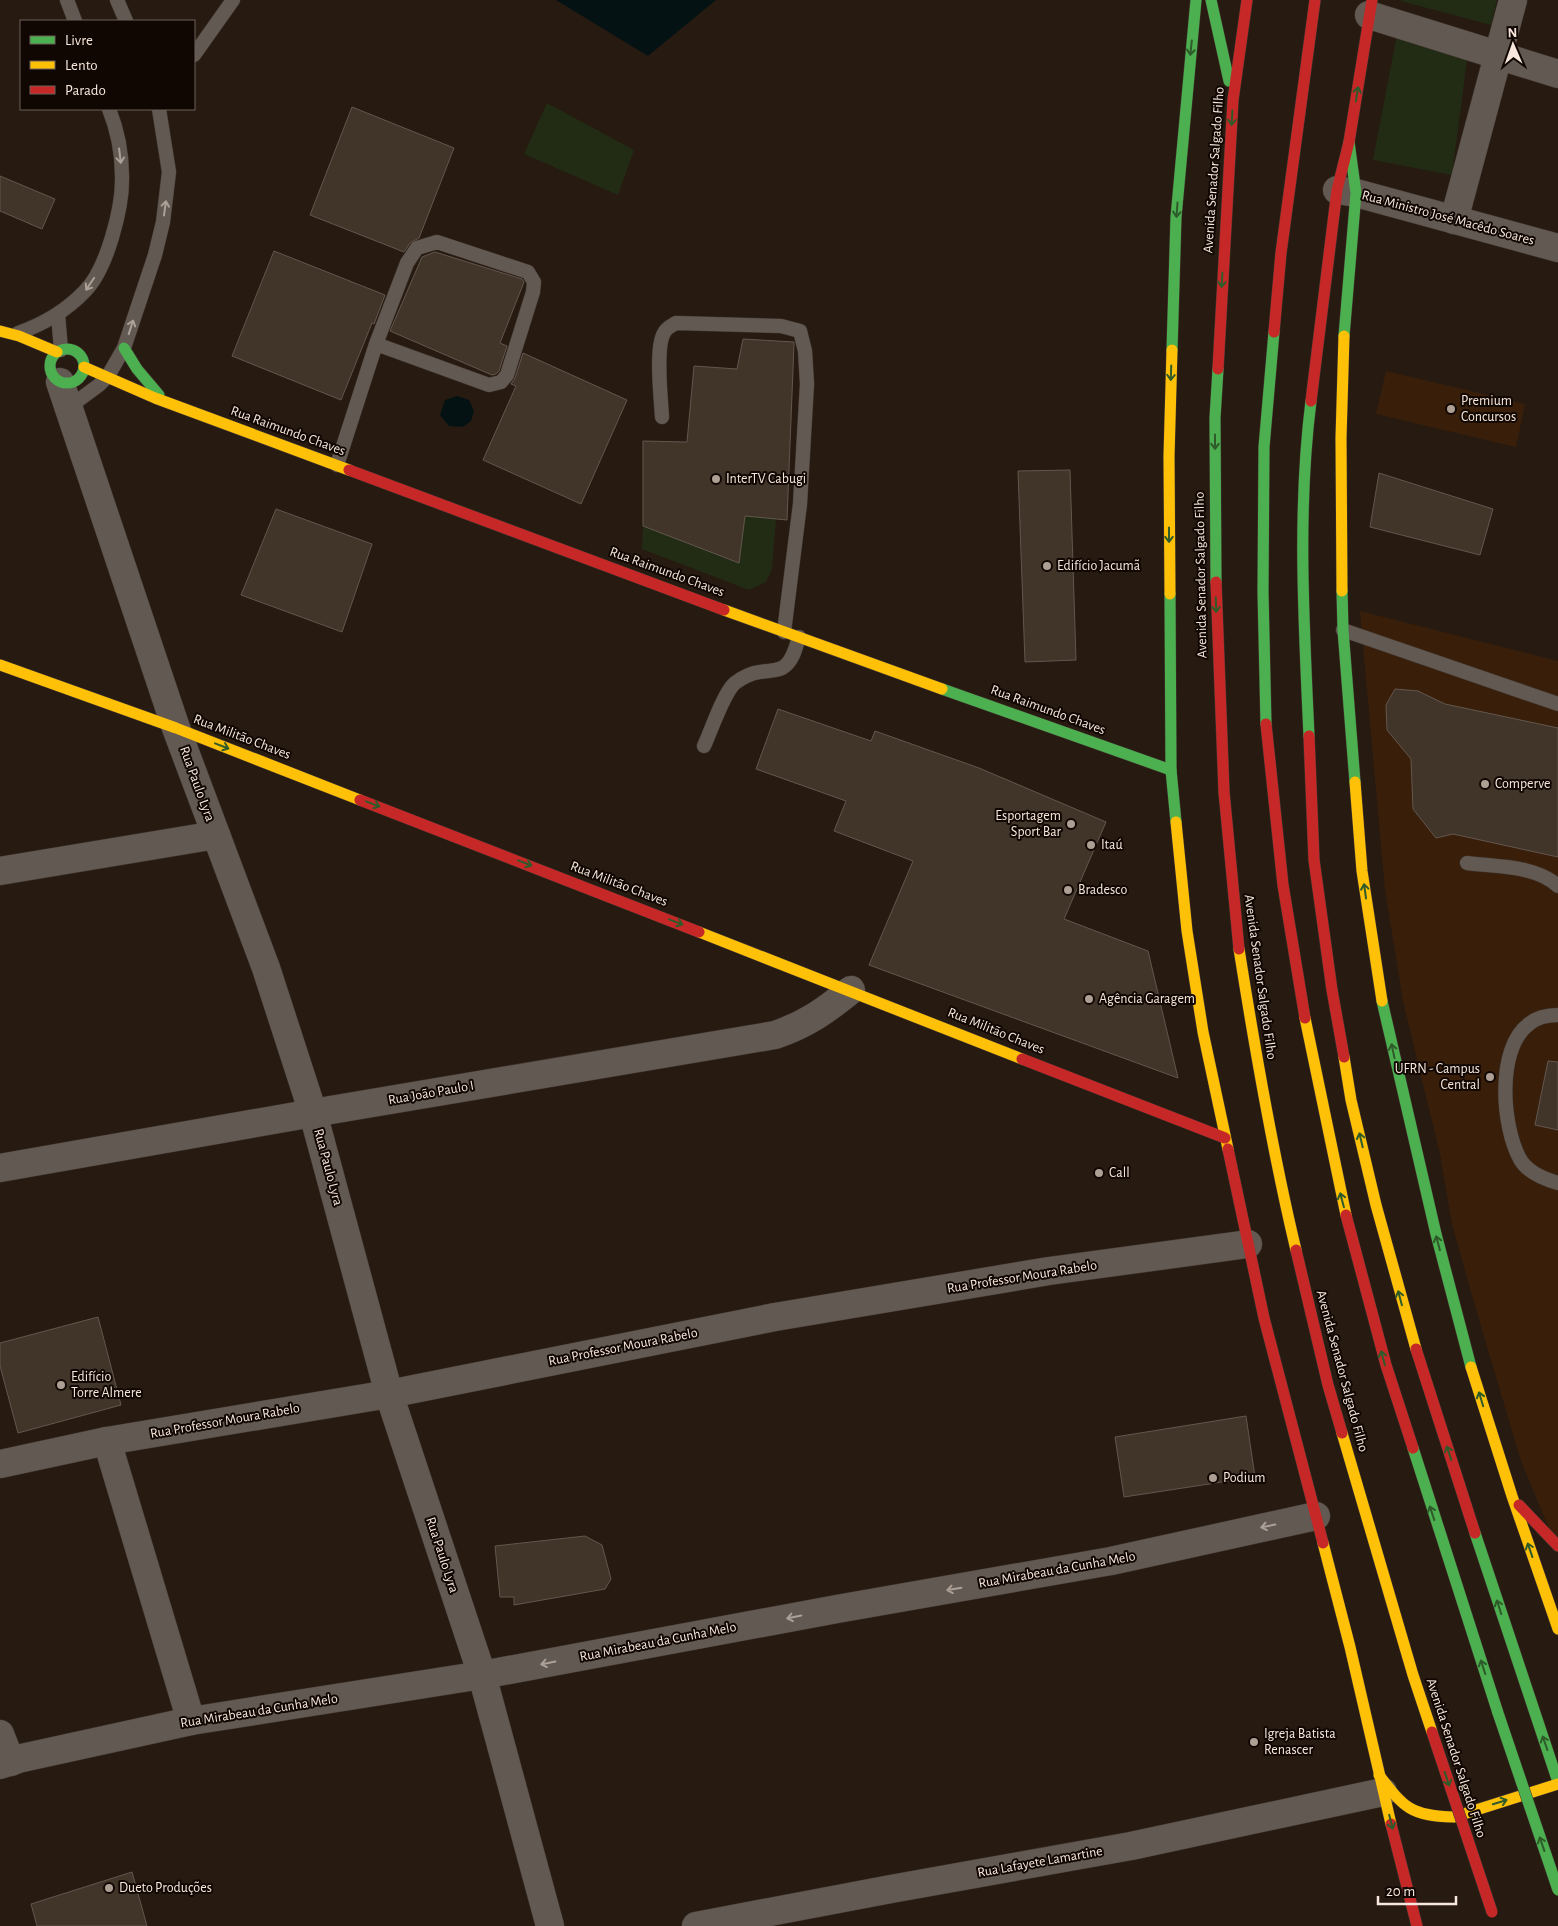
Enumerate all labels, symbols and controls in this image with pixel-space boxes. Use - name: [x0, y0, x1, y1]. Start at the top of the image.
- legend: [20, 20, 195, 110]
- north arrow: [1488, 20, 1538, 70]
- text: N: [1507, 26, 1518, 40]
- text: Livre: [65, 33, 93, 48]
- one-way arrow: [1186, 40, 1195, 56]
- text: Lento: [65, 58, 98, 73]
- text: Parado: [65, 83, 106, 98]
- street label: Avenida Senador Salgado Filho: [1201, 86, 1227, 254]
- one-way arrow: [1352, 86, 1362, 102]
- one-way arrow: [1227, 109, 1236, 125]
- one-way arrow: [115, 148, 125, 164]
- street label: Rua Ministro José Macêdo Soares: [1360, 188, 1536, 248]
- one-way arrow: [161, 200, 171, 216]
- one-way arrow: [1172, 202, 1181, 218]
- one-way arrow: [1217, 272, 1226, 288]
- one-way arrow: [85, 277, 95, 291]
- one-way arrow: [127, 319, 136, 335]
- one-way arrow: [1167, 365, 1176, 381]
- place label: Premium Concursos: [1461, 394, 1516, 424]
- marker: Premium Concursos: [1445, 403, 1457, 415]
- street label: Rua Raimundo Chaves: [229, 404, 347, 458]
- one-way arrow: [1210, 434, 1220, 450]
- place label: InterTV Cabugi: [726, 472, 806, 486]
- marker: InterTV Cabugi: [710, 473, 722, 485]
- street label: Avenida Senador Salgado Filho: [1193, 491, 1209, 659]
- one-way arrow: [1164, 526, 1174, 543]
- street label: Rua Raimundo Chaves: [608, 545, 726, 599]
- place label: Edifício Jacumã: [1057, 559, 1141, 573]
- marker: Edifício Jacumã: [1041, 560, 1053, 572]
- one-way arrow: [1211, 596, 1221, 613]
- street label: Rua Raimundo Chaves: [989, 683, 1107, 737]
- street label: Rua Militão Chaves: [191, 712, 293, 762]
- one-way arrow: [214, 741, 229, 751]
- street label: Rua Paulo Lyra: [177, 745, 217, 824]
- place label: Comperve: [1495, 777, 1550, 791]
- marker: Comperve: [1479, 778, 1491, 790]
- one-way arrow: [365, 800, 380, 810]
- place label: Esportagem Sport Bar: [995, 809, 1061, 839]
- marker: Esportagem Sport Bar: [1065, 818, 1077, 830]
- place label: Itaú: [1101, 838, 1123, 852]
- marker: Itaú: [1085, 839, 1097, 851]
- one-way arrow: [517, 859, 532, 869]
- street label: Rua Militão Chaves: [568, 859, 670, 909]
- place label: Bradesco: [1078, 883, 1127, 897]
- one-way arrow: [1360, 883, 1370, 899]
- marker: Bradesco: [1062, 884, 1074, 896]
- street label: Avenida Senador Salgado Filho: [1241, 893, 1279, 1061]
- one-way arrow: [668, 918, 683, 927]
- place label: Agência Garagem: [1099, 992, 1195, 1006]
- marker: Agência Garagem: [1083, 993, 1095, 1005]
- street label: Rua Militão Chaves: [946, 1005, 1046, 1057]
- one-way arrow: [1388, 1043, 1397, 1059]
- place label: UFRN - Campus Central: [1395, 1062, 1480, 1092]
- marker: UFRN - Campus Central: [1484, 1071, 1496, 1083]
- street label: Rua João Paulo I: [387, 1079, 475, 1107]
- street label: Rua Paulo Lyra: [311, 1127, 345, 1207]
- one-way arrow: [1356, 1133, 1365, 1149]
- place label: Call: [1109, 1166, 1130, 1180]
- marker: Call: [1093, 1167, 1105, 1179]
- one-way arrow: [1337, 1193, 1346, 1209]
- one-way arrow: [1433, 1235, 1443, 1251]
- street label: Rua Professor Moura Rabelo: [946, 1258, 1098, 1296]
- street label: Avenida Senador Salgado Filho: [1314, 1289, 1370, 1453]
- one-way arrow: [1395, 1290, 1405, 1306]
- street label: Rua Professor Moura Rabelo: [547, 1326, 699, 1368]
- one-way arrow: [1378, 1350, 1388, 1366]
- place label: Edifício Torre Almere: [71, 1370, 142, 1400]
- marker: Edifício Torre Almere: [55, 1379, 67, 1391]
- one-way arrow: [1476, 1392, 1486, 1408]
- street label: Rua Professor Moura Rabelo: [149, 1401, 301, 1441]
- one-way arrow: [1443, 1445, 1453, 1461]
- place label: Podium: [1223, 1471, 1265, 1485]
- marker: Podium: [1207, 1472, 1219, 1484]
- one-way arrow: [1427, 1505, 1437, 1521]
- street label: Rua Paulo Lyra: [423, 1515, 461, 1595]
- one-way arrow: [1260, 1522, 1276, 1532]
- one-way arrow: [1525, 1543, 1534, 1558]
- street label: Rua Mirabeau da Cunha Melo: [977, 1549, 1137, 1591]
- one-way arrow: [947, 1584, 963, 1594]
- one-way arrow: [1494, 1600, 1503, 1616]
- one-way arrow: [787, 1613, 803, 1622]
- street label: Rua Mirabeau da Cunha Melo: [579, 1620, 738, 1664]
- one-way arrow: [541, 1658, 557, 1668]
- one-way arrow: [1478, 1660, 1487, 1675]
- street label: Avenida Senador Salgado Filho: [1424, 1677, 1488, 1840]
- street label: Rua Mirabeau da Cunha Melo: [179, 1692, 339, 1730]
- place label: Igreja Batista Renascer: [1264, 1727, 1336, 1757]
- marker: Igreja Batista Renascer: [1248, 1736, 1260, 1748]
- one-way arrow: [1540, 1736, 1549, 1751]
- one-way arrow: [1443, 1770, 1453, 1786]
- one-way arrow: [1492, 1797, 1507, 1806]
- one-way arrow: [1386, 1814, 1396, 1830]
- one-way arrow: [1537, 1836, 1547, 1852]
- street label: Rua Lafayete Lamartine: [976, 1844, 1104, 1880]
- scale bar: [1378, 1874, 1456, 1906]
- place label: Dueto Produções: [119, 1881, 212, 1895]
- marker: Dueto Produções: [103, 1882, 115, 1894]
- text: 20 m: [1386, 1884, 1415, 1899]

